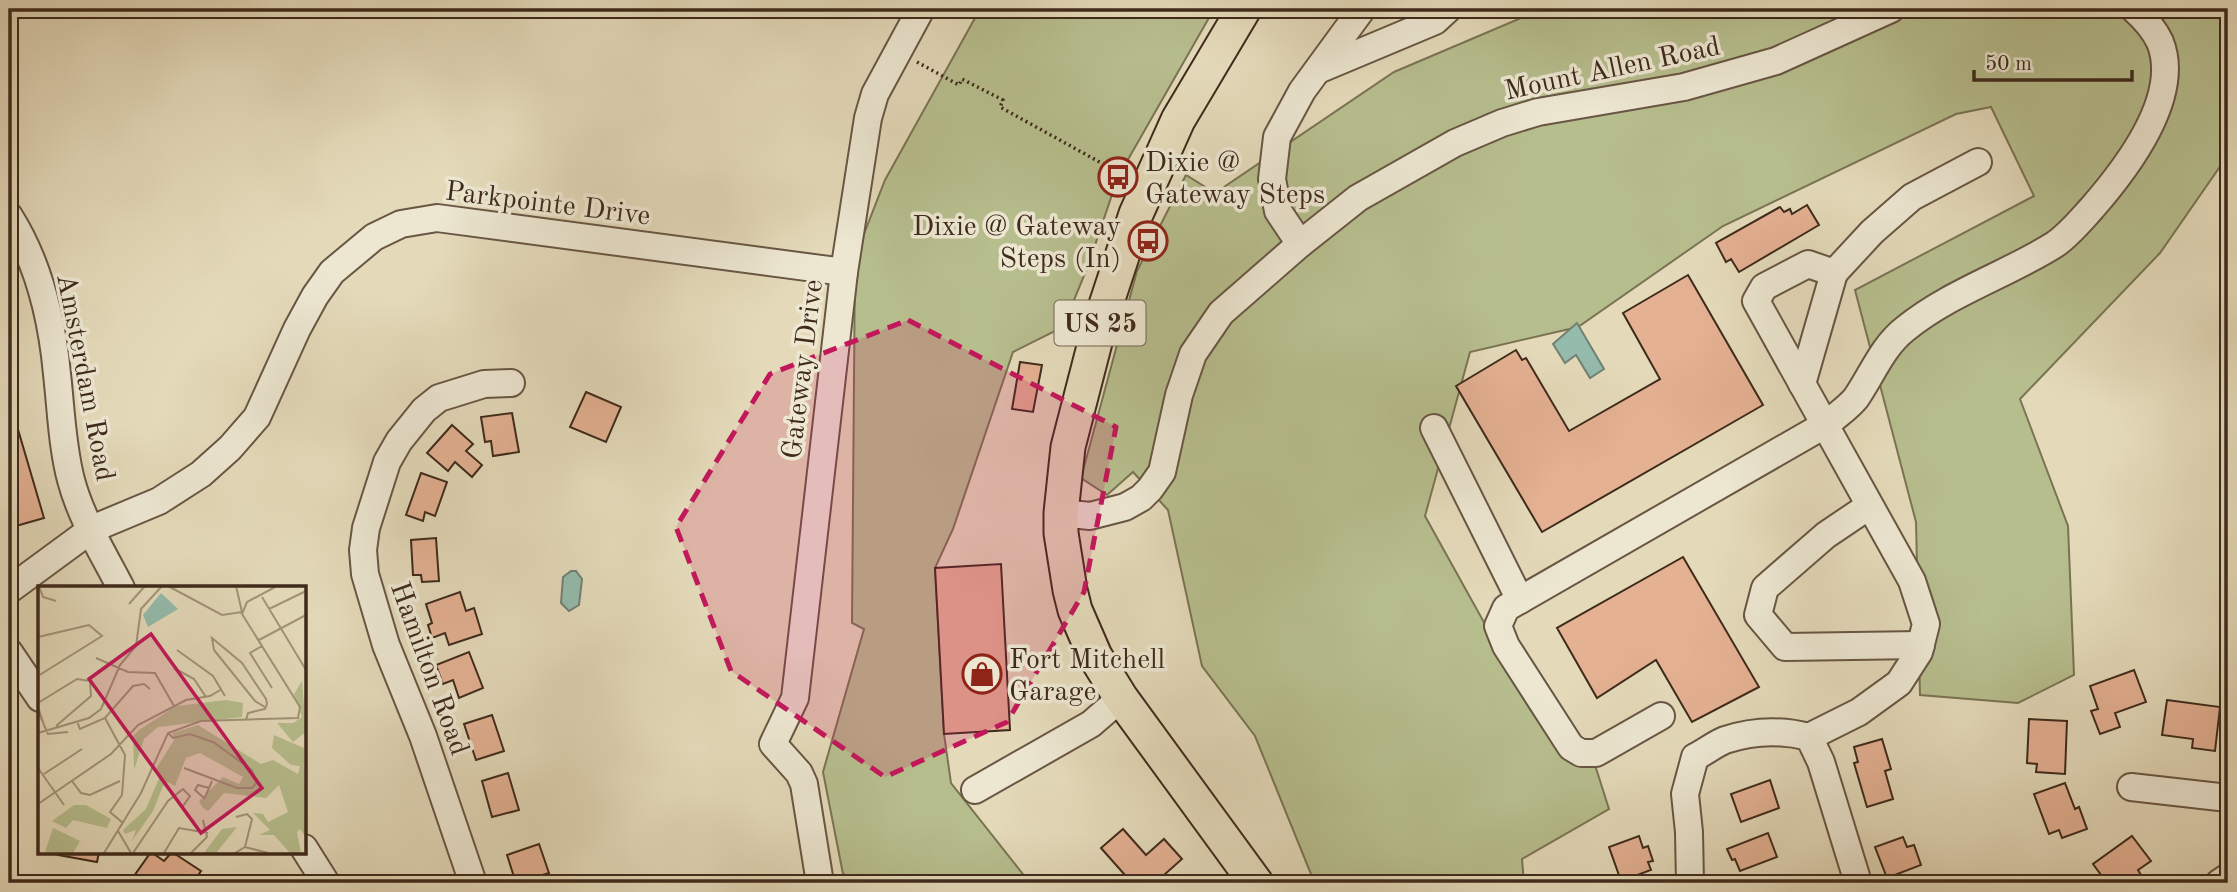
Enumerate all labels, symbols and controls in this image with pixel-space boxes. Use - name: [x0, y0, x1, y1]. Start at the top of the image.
- street label: Mount Allen Road: [1502, 33, 1723, 106]
- scale bar: [1974, 38, 2132, 82]
- text: 50 m: [1985, 54, 2032, 75]
- place label: Dixie @ Gateway Steps: [1145, 150, 1325, 210]
- bus stop icon: Dixie @ Gateway Steps: [1097, 156, 1139, 198]
- street label: Parkpointe Drive: [443, 178, 652, 231]
- place label: Dixie @ Gateway Steps (In): [912, 214, 1121, 274]
- bus stop icon: Dixie @ Gateway Steps (In): [1127, 220, 1169, 262]
- street label: Amsterdam Road: [50, 271, 118, 484]
- street label: Gateway Drive: [779, 278, 829, 461]
- road number: US 25: [1054, 300, 1146, 346]
- street label: Hamilton Road: [384, 579, 473, 759]
- inset map: [38, 586, 306, 854]
- place label: Fort Mitchell Garage: [1009, 647, 1165, 707]
- shop icon: Fort Mitchell Garage: [961, 653, 1003, 695]

